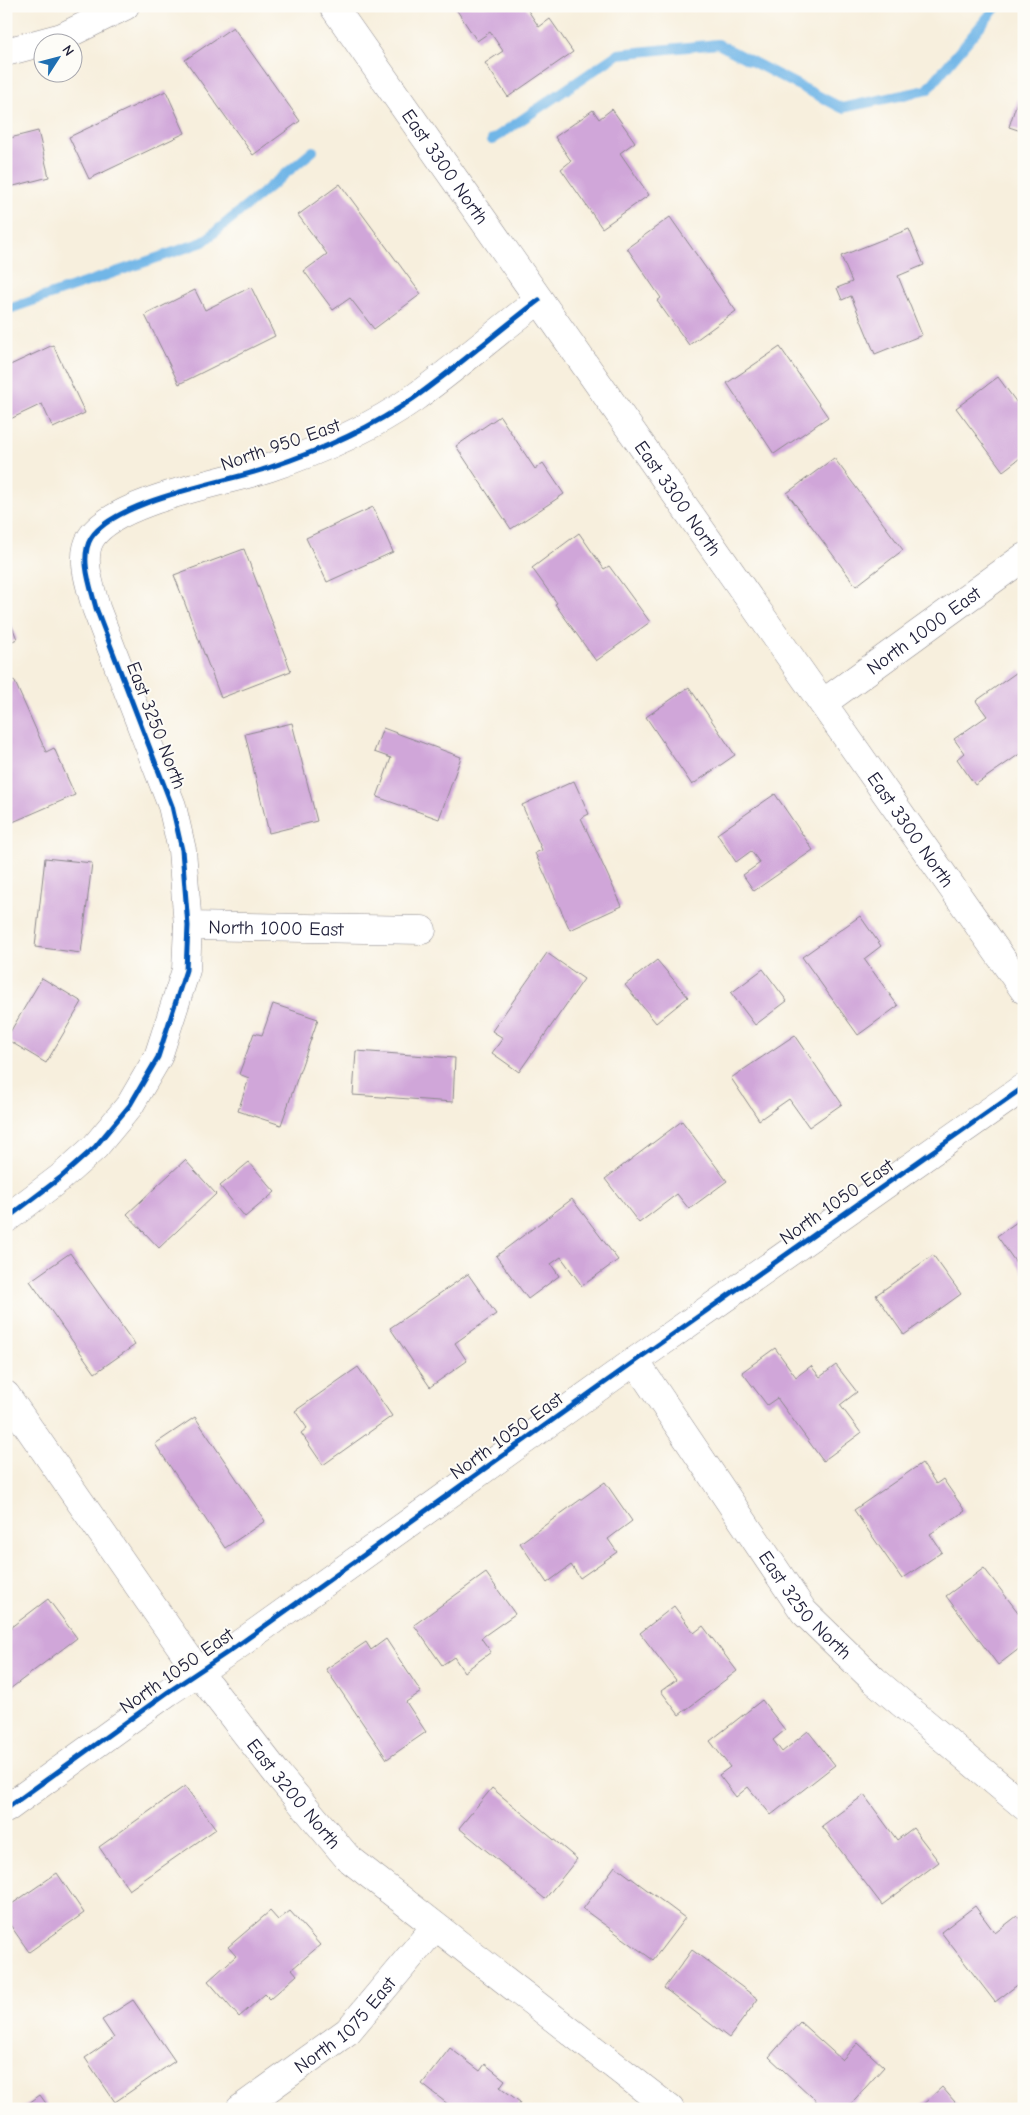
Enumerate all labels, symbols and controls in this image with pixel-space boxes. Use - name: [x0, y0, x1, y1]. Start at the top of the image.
- north arrow: [32, 32, 82, 82]
- text: N: [59, 42, 78, 59]
- street label: East 3300 North: [397, 105, 493, 229]
- street label: North 950 East: [218, 414, 344, 476]
- street label: East 3300 North: [630, 437, 726, 560]
- street label: North 1000 East: [863, 582, 986, 680]
- street label: East 3250 North: [122, 659, 190, 792]
- street label: East 3300 North: [862, 768, 958, 892]
- street label: North 1000 East: [208, 916, 344, 941]
- street label: North 1050 East: [775, 1154, 898, 1249]
- street label: North 1050 East: [446, 1387, 568, 1484]
- street label: East 3250 North: [754, 1547, 856, 1664]
- street label: North 1050 East: [115, 1623, 238, 1718]
- street label: East 3200 North: [242, 1735, 345, 1853]
- street label: North 1075 East: [290, 1972, 401, 2078]

